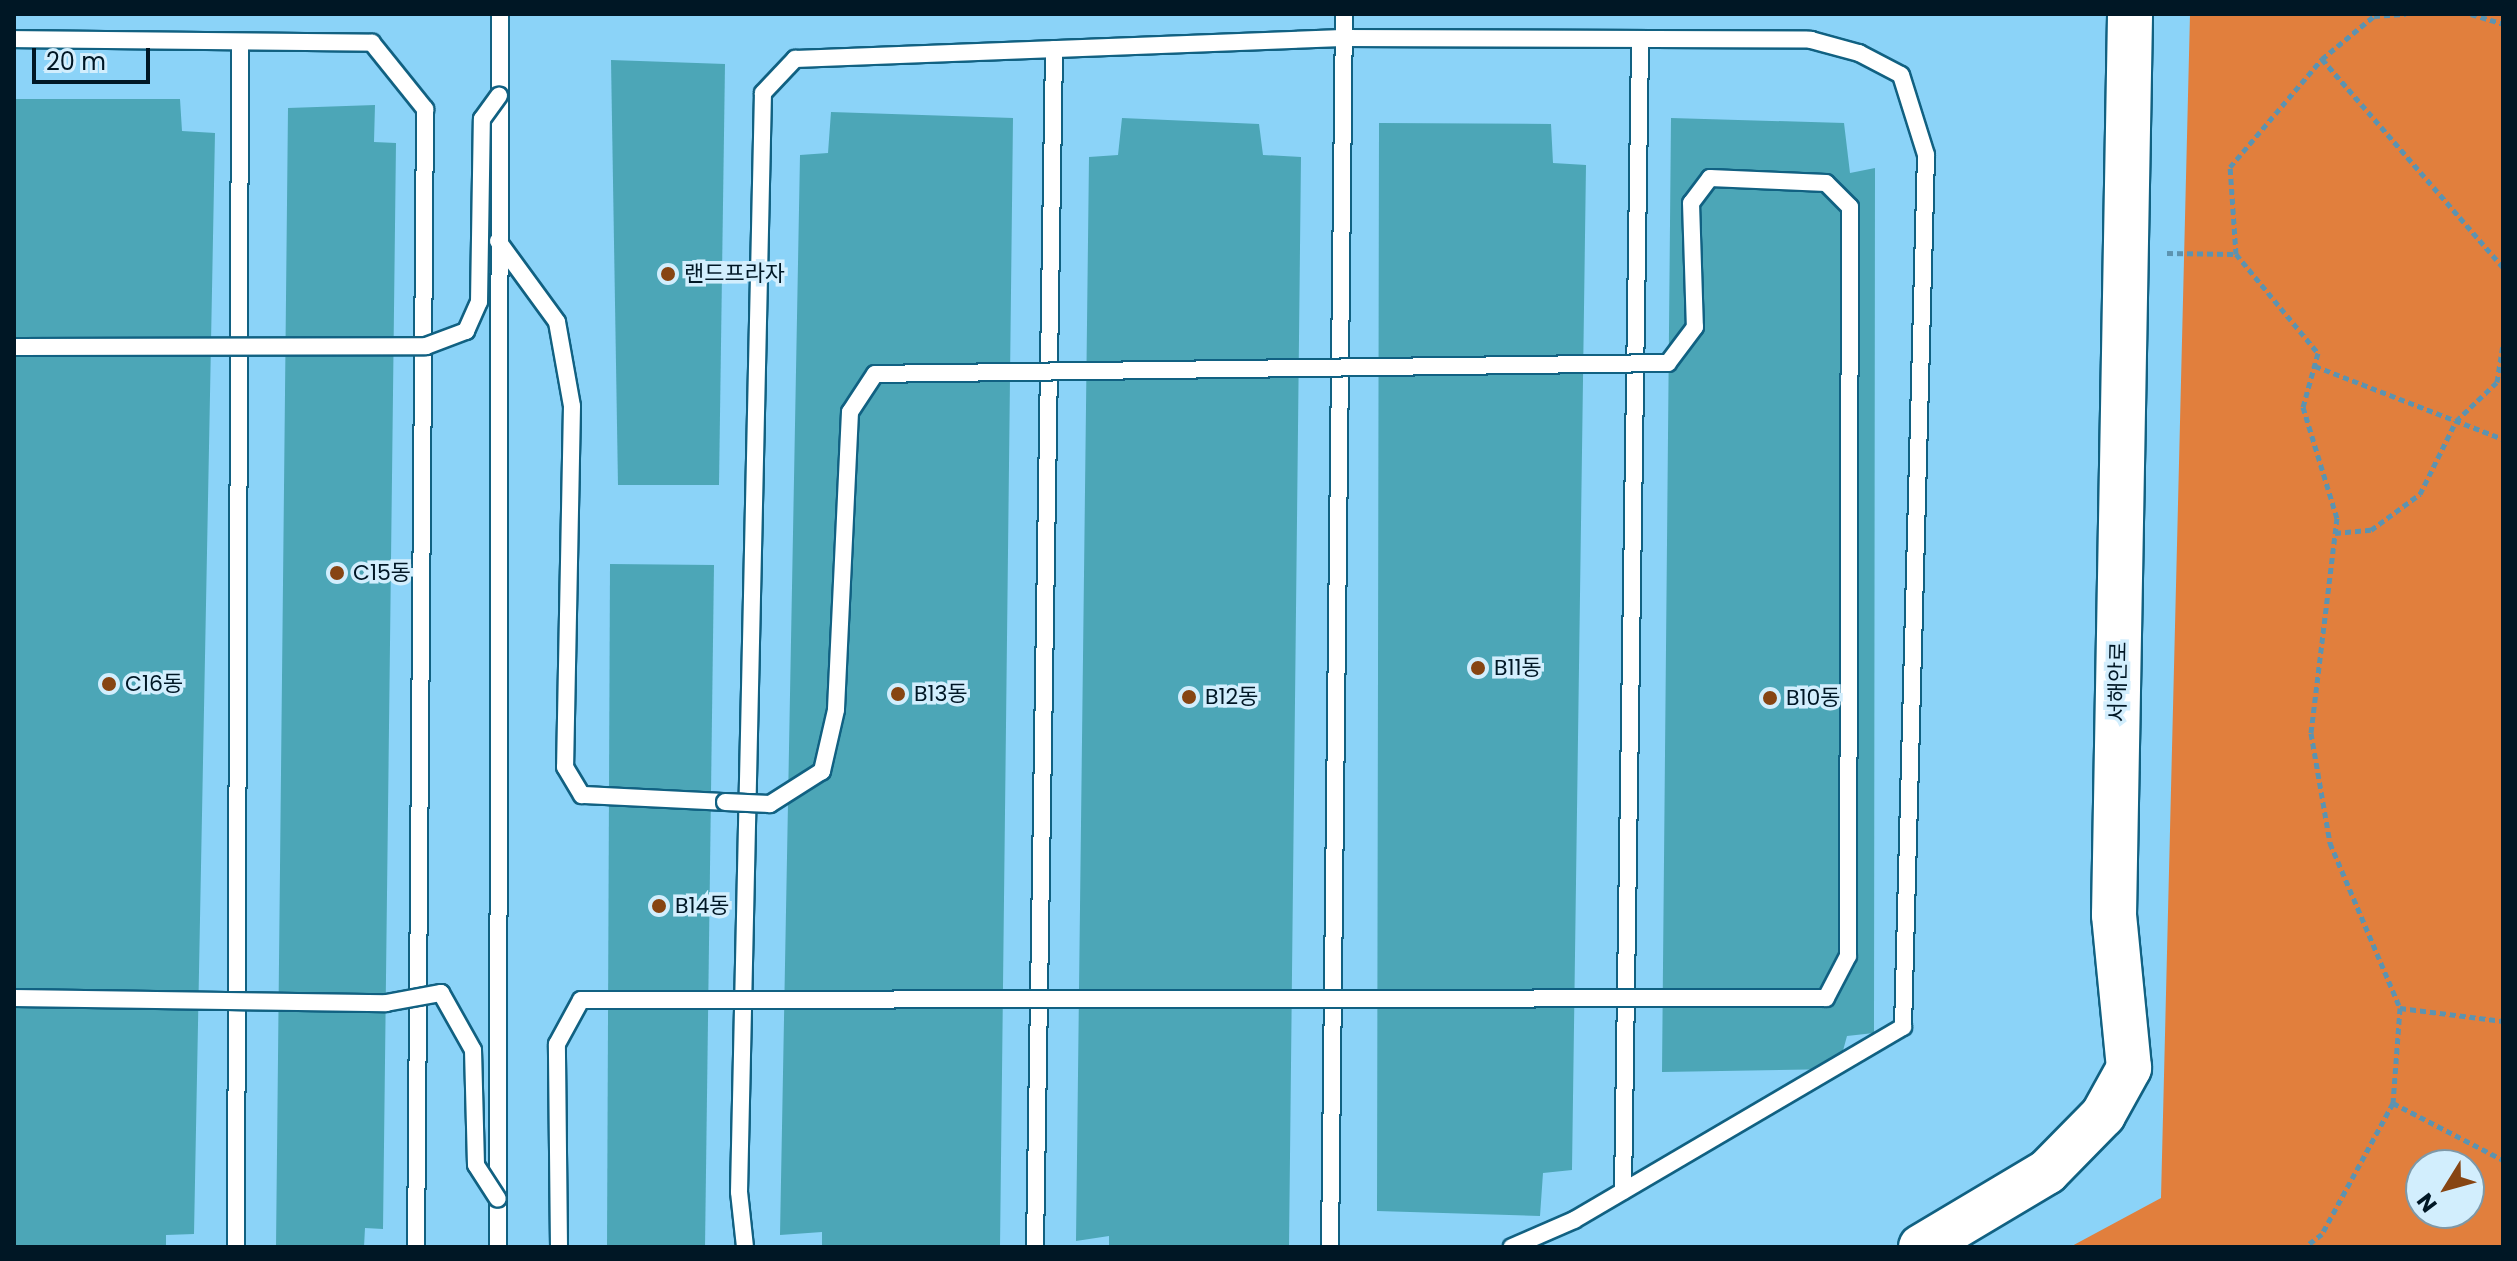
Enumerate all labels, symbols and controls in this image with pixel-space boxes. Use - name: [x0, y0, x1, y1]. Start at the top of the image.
- scale bar: [36, 32, 154, 82]
- text: 20 m: [46, 45, 106, 78]
- place label: 랜드프라자: [684, 261, 785, 287]
- marker: 랜드프라자: [659, 265, 677, 283]
- place label: C15동: [353, 560, 411, 586]
- marker: C15동: [328, 564, 346, 582]
- street label: 서해안로: [2104, 641, 2132, 723]
- place label: B11동: [1494, 655, 1542, 681]
- marker: B11동: [1469, 659, 1487, 677]
- place label: C16동: [125, 671, 183, 697]
- marker: C16동: [100, 675, 118, 693]
- place label: B13동: [914, 681, 968, 707]
- place label: B12동: [1205, 684, 1258, 710]
- marker: B13동: [889, 685, 907, 703]
- place label: B10동: [1786, 685, 1841, 711]
- marker: B12동: [1180, 688, 1198, 706]
- marker: B10동: [1761, 689, 1779, 707]
- place label: B14동: [675, 893, 730, 919]
- marker: B14동: [650, 897, 668, 915]
- north arrow: [2405, 1149, 2485, 1229]
- text: N: [2410, 1187, 2444, 1218]

